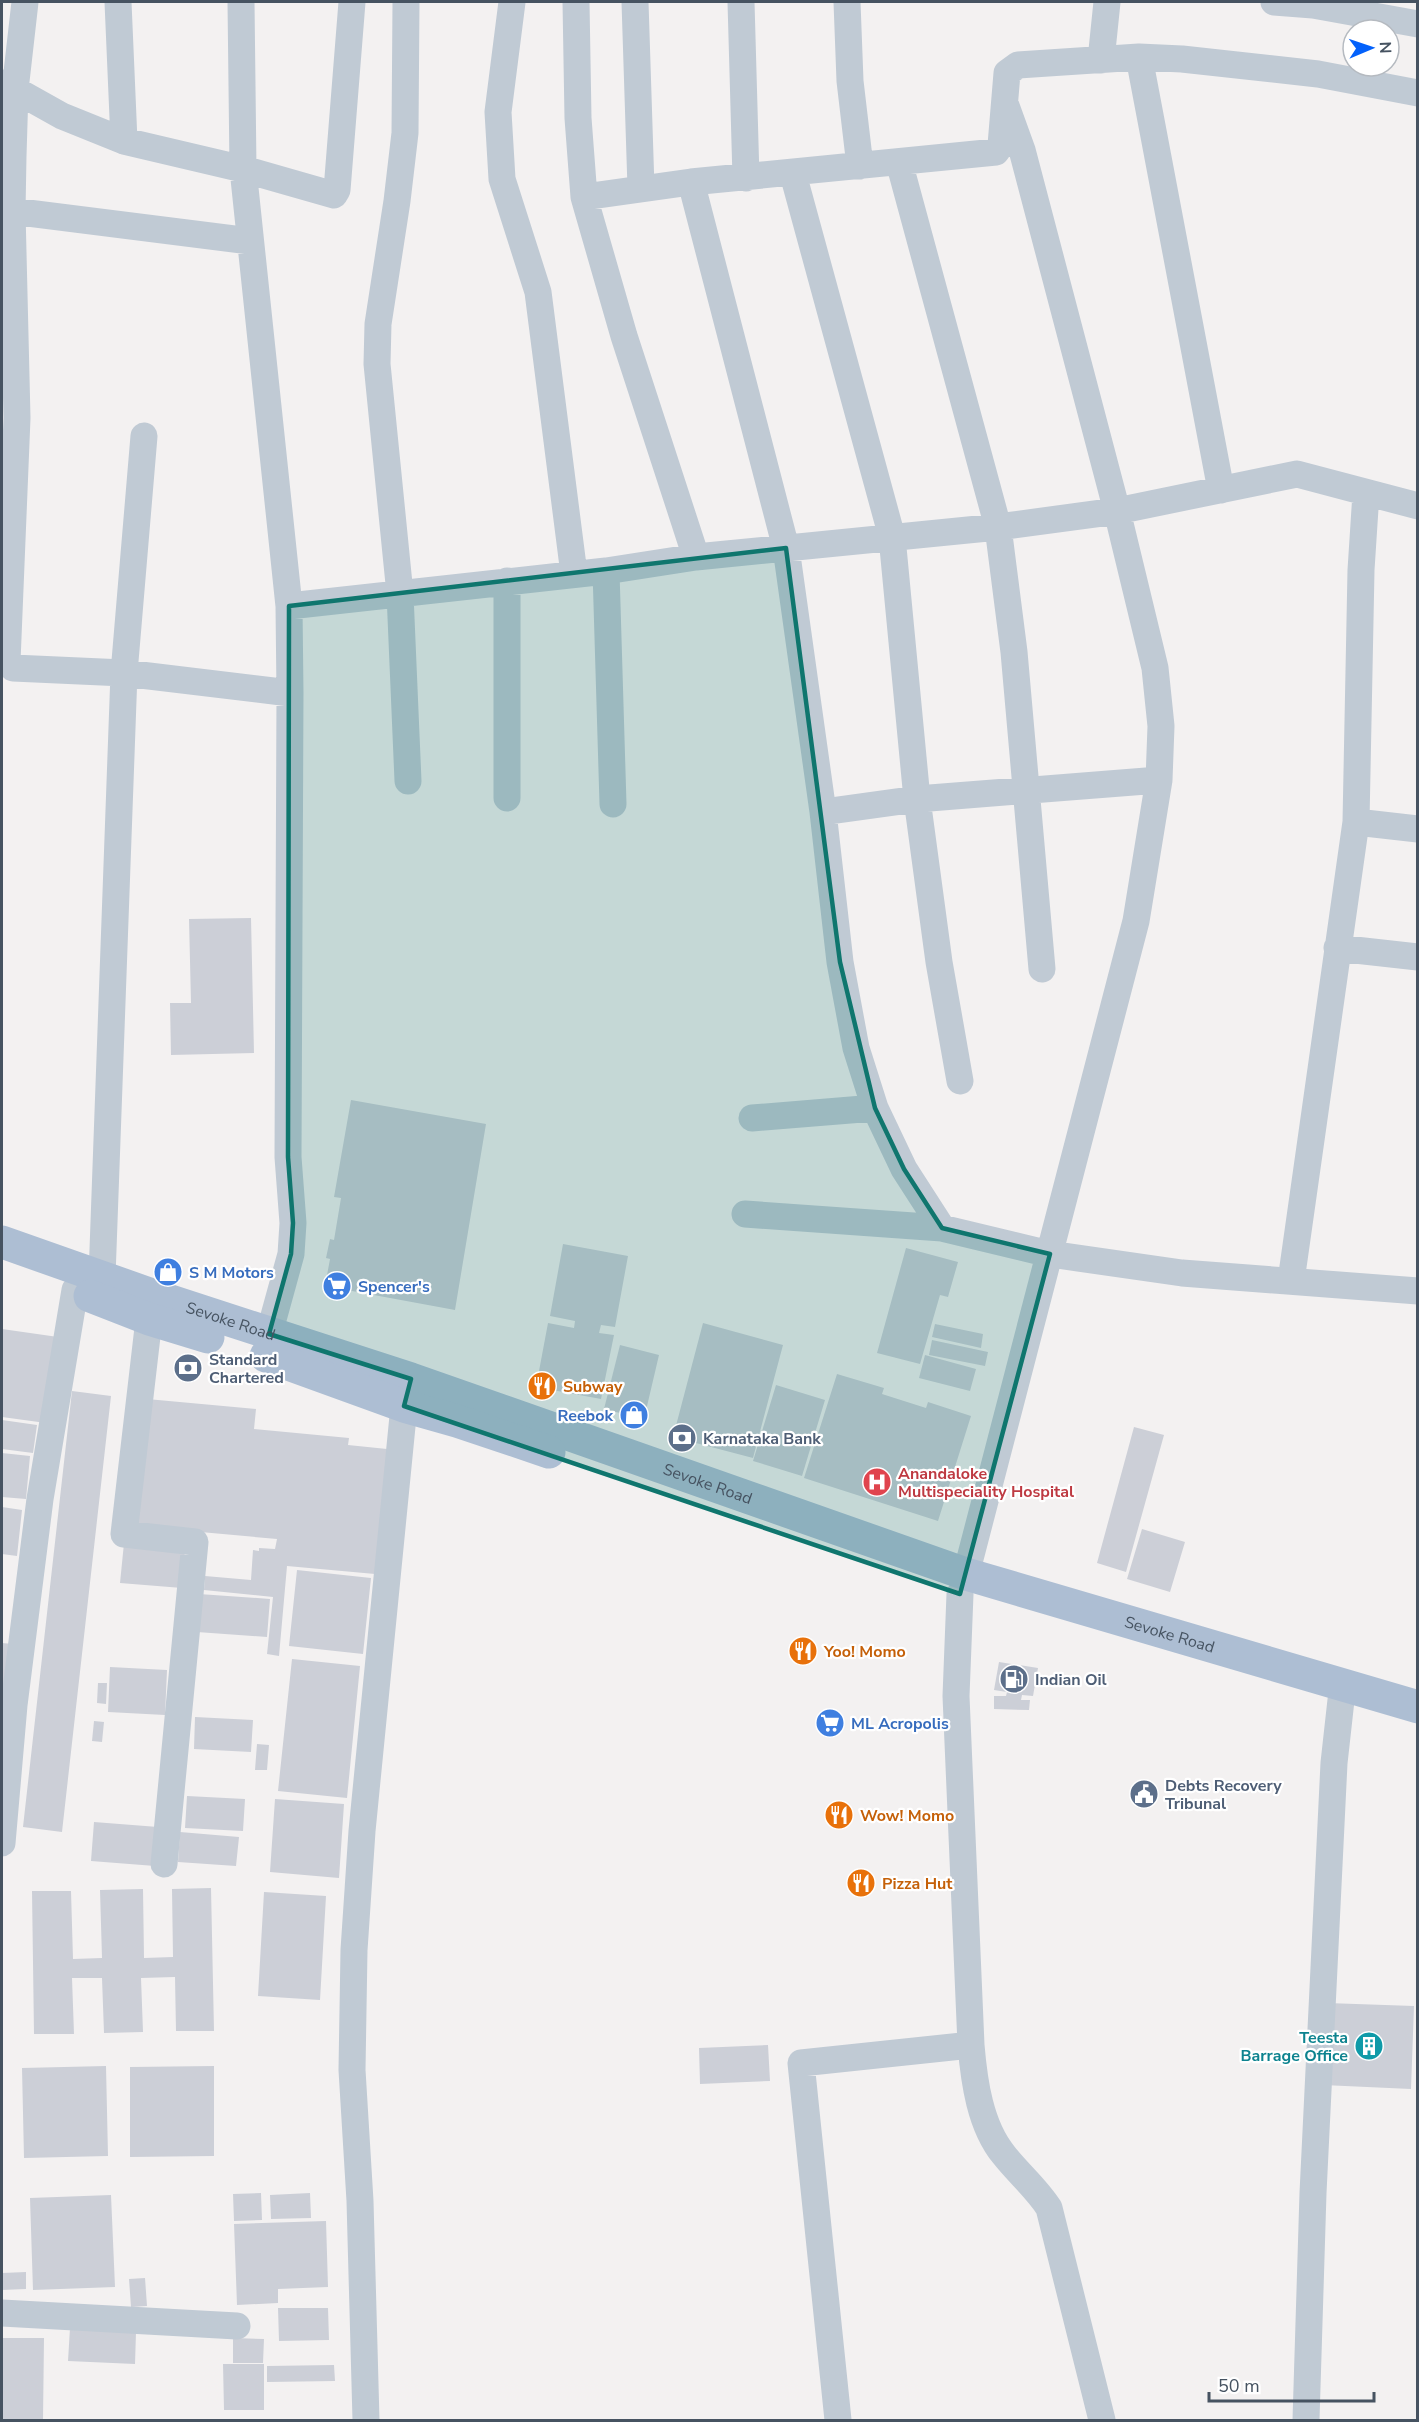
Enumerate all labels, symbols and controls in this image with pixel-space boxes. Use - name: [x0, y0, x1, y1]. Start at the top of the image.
- north arrow: [1341, 18, 1401, 78]
- text: N: [1374, 41, 1396, 54]
- shop icon: S M Motors: [152, 1256, 184, 1288]
- place label: S M Motors: [189, 1262, 274, 1284]
- supermarket icon: Spencer's: [321, 1270, 353, 1302]
- place label: Spencer's: [358, 1276, 430, 1298]
- street label: Sevoke Road: [183, 1297, 278, 1346]
- place label: Standard Chartered: [209, 1349, 284, 1389]
- bank icon: Standard Chartered: [172, 1352, 204, 1384]
- restaurant icon: Subway: [526, 1370, 558, 1402]
- place label: Subway: [563, 1376, 623, 1398]
- shop icon: Reebok: [618, 1399, 650, 1431]
- place label: Reebok: [557, 1405, 613, 1427]
- bank icon: Karnataka Bank: [666, 1422, 698, 1454]
- place label: Karnataka Bank: [703, 1428, 821, 1450]
- street label: Sevoke Road: [660, 1458, 755, 1510]
- place label: Anandaloke Multispeciality Hospital: [898, 1463, 1074, 1503]
- hospital icon: Anandaloke Multispeciality Hospital: [861, 1466, 893, 1498]
- street label: Sevoke Road: [1122, 1611, 1217, 1659]
- restaurant icon: Yoo! Momo: [787, 1635, 819, 1667]
- place label: Yoo! Momo: [823, 1641, 906, 1663]
- fuel station icon: Indian Oil: [998, 1663, 1030, 1695]
- place label: Indian Oil: [1035, 1669, 1107, 1691]
- supermarket icon: ML Acropolis: [814, 1707, 846, 1739]
- place label: ML Acropolis: [851, 1713, 949, 1735]
- place label: Debts Recovery Tribunal: [1165, 1775, 1282, 1815]
- public building icon: Debts Recovery Tribunal: [1128, 1778, 1160, 1810]
- restaurant icon: Wow! Momo: [823, 1799, 855, 1831]
- place label: Wow! Momo: [860, 1805, 954, 1827]
- restaurant icon: Pizza Hut: [845, 1867, 877, 1899]
- place label: Pizza Hut: [882, 1873, 953, 1895]
- place label: Teesta Barrage Office: [1241, 2027, 1348, 2067]
- building icon: Teesta Barrage Office: [1353, 2030, 1385, 2062]
- scale bar: [1209, 2365, 1374, 2403]
- text: 50 m: [1218, 2374, 1260, 2398]

